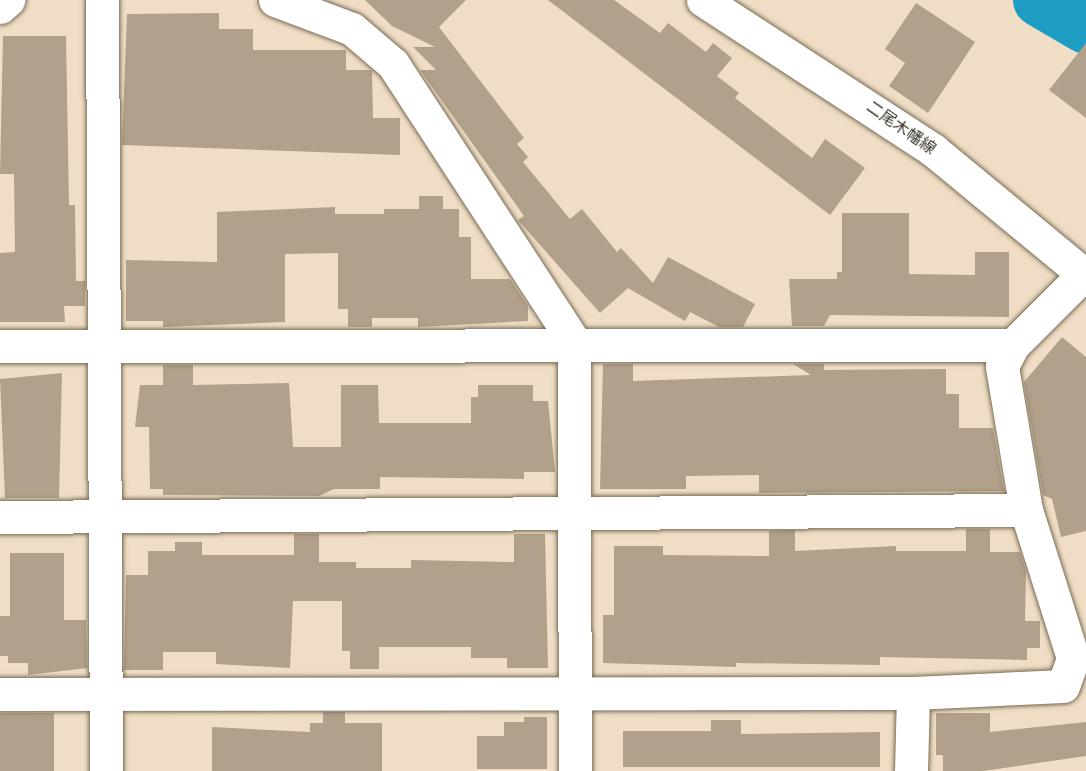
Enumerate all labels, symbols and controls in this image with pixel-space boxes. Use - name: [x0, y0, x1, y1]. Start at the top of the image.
- street label: 二尾木幡線: [863, 97, 939, 159]

